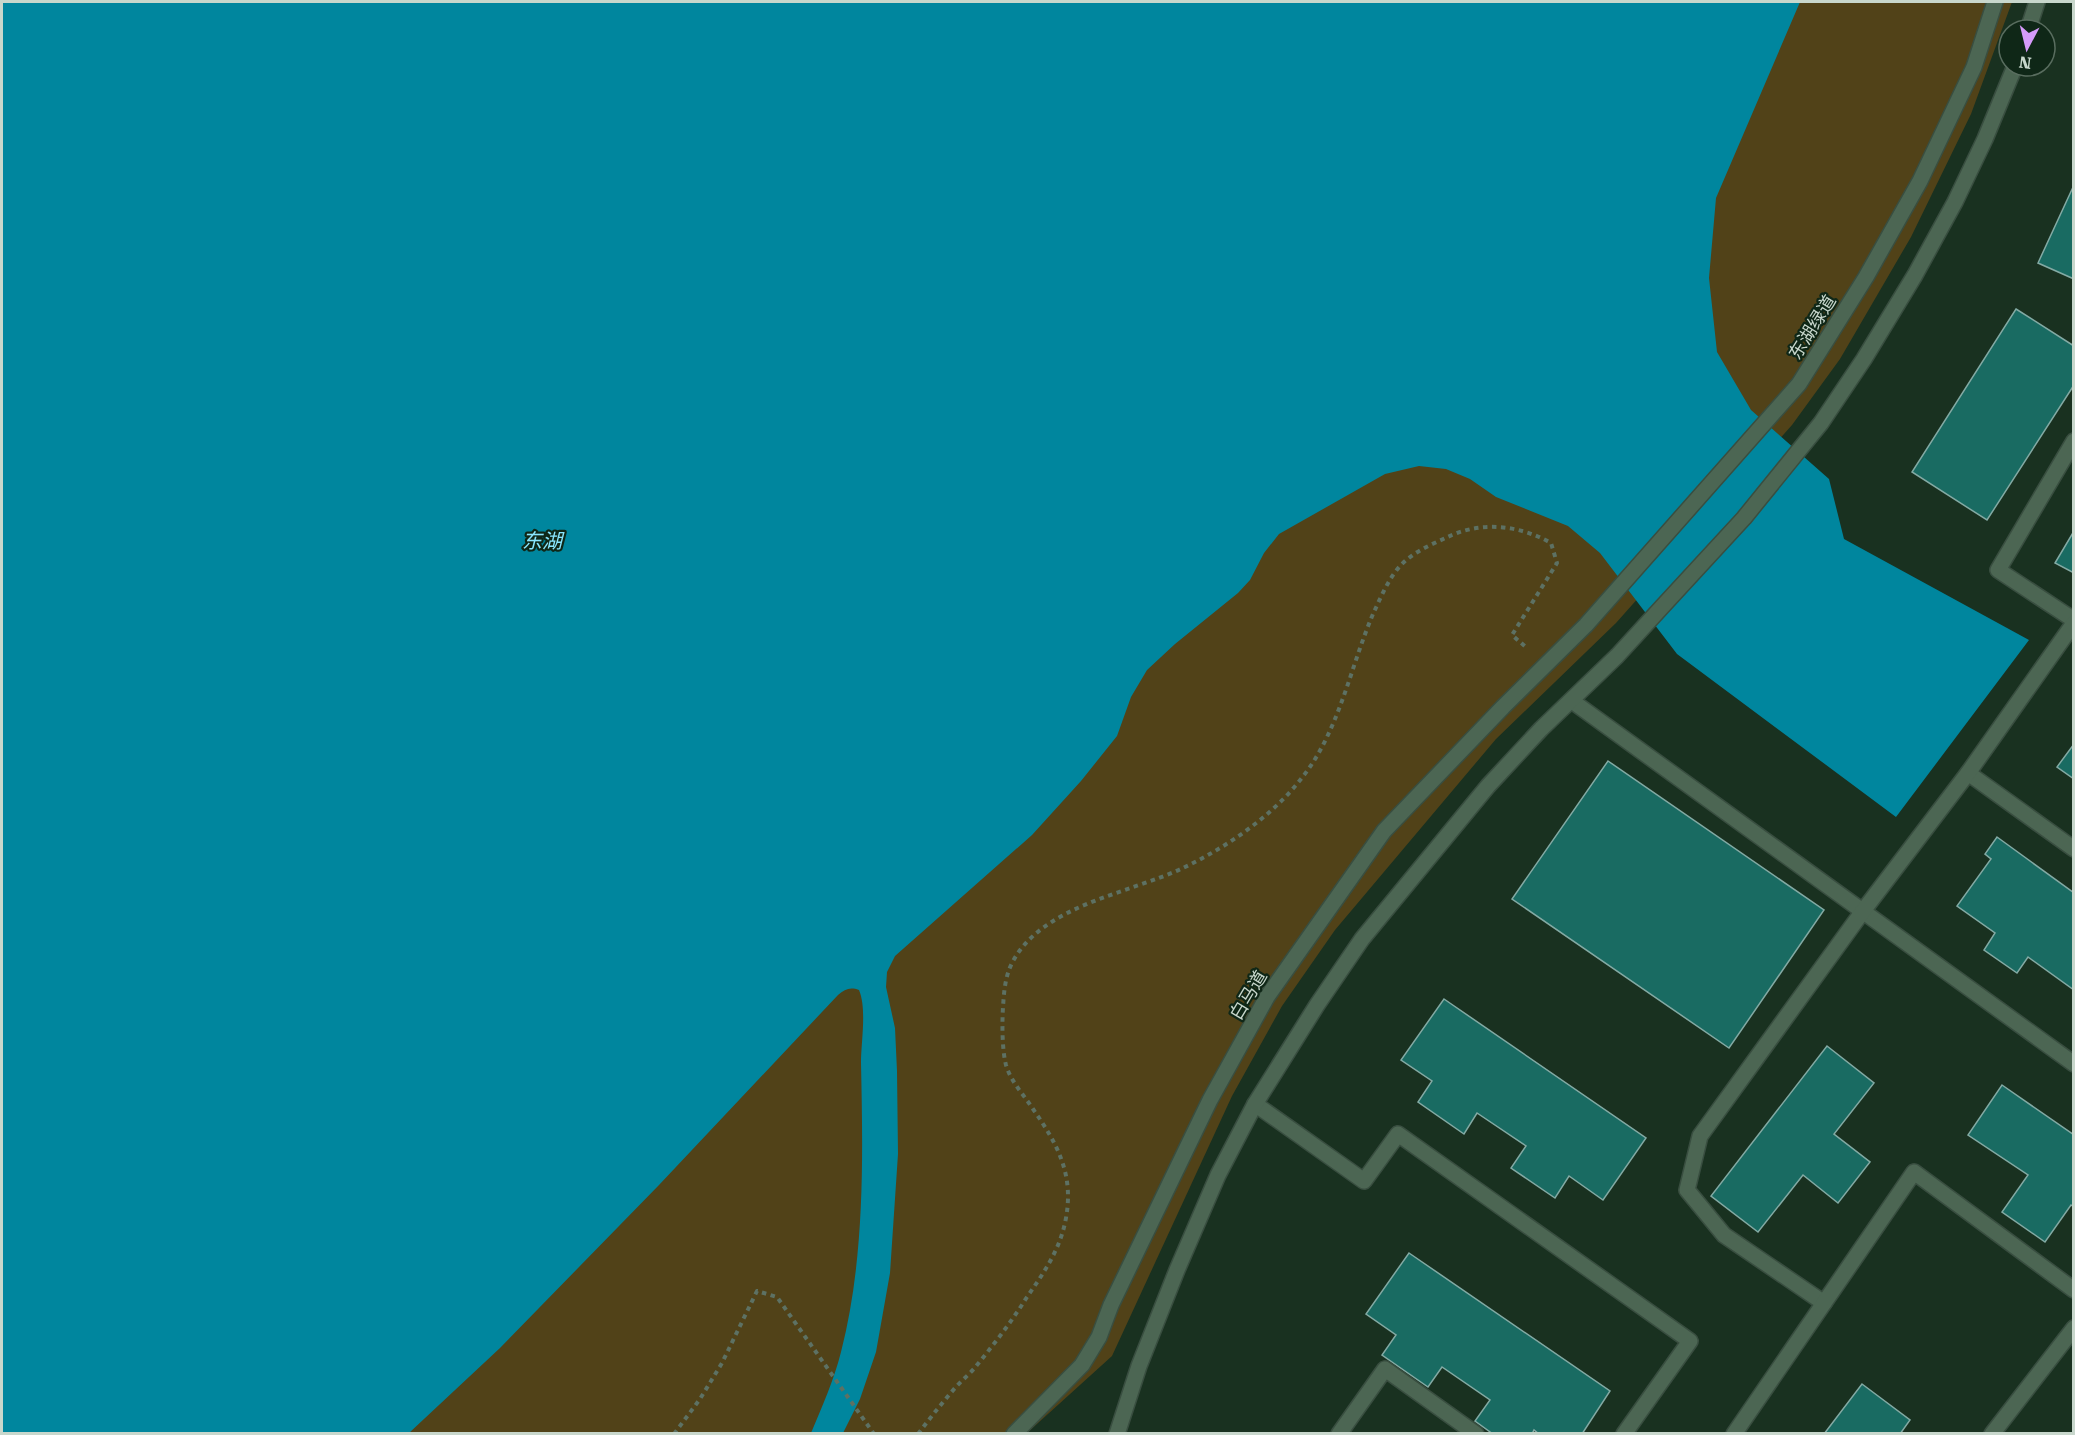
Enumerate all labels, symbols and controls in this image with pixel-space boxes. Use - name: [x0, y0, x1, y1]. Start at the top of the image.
- north arrow: [1997, 18, 2057, 78]
- text: N: [2018, 52, 2033, 73]
- street label: 东湖绿道: [1784, 291, 1840, 363]
- water label: 东湖: [522, 529, 565, 553]
- street label: 白马道: [1225, 966, 1271, 1024]

